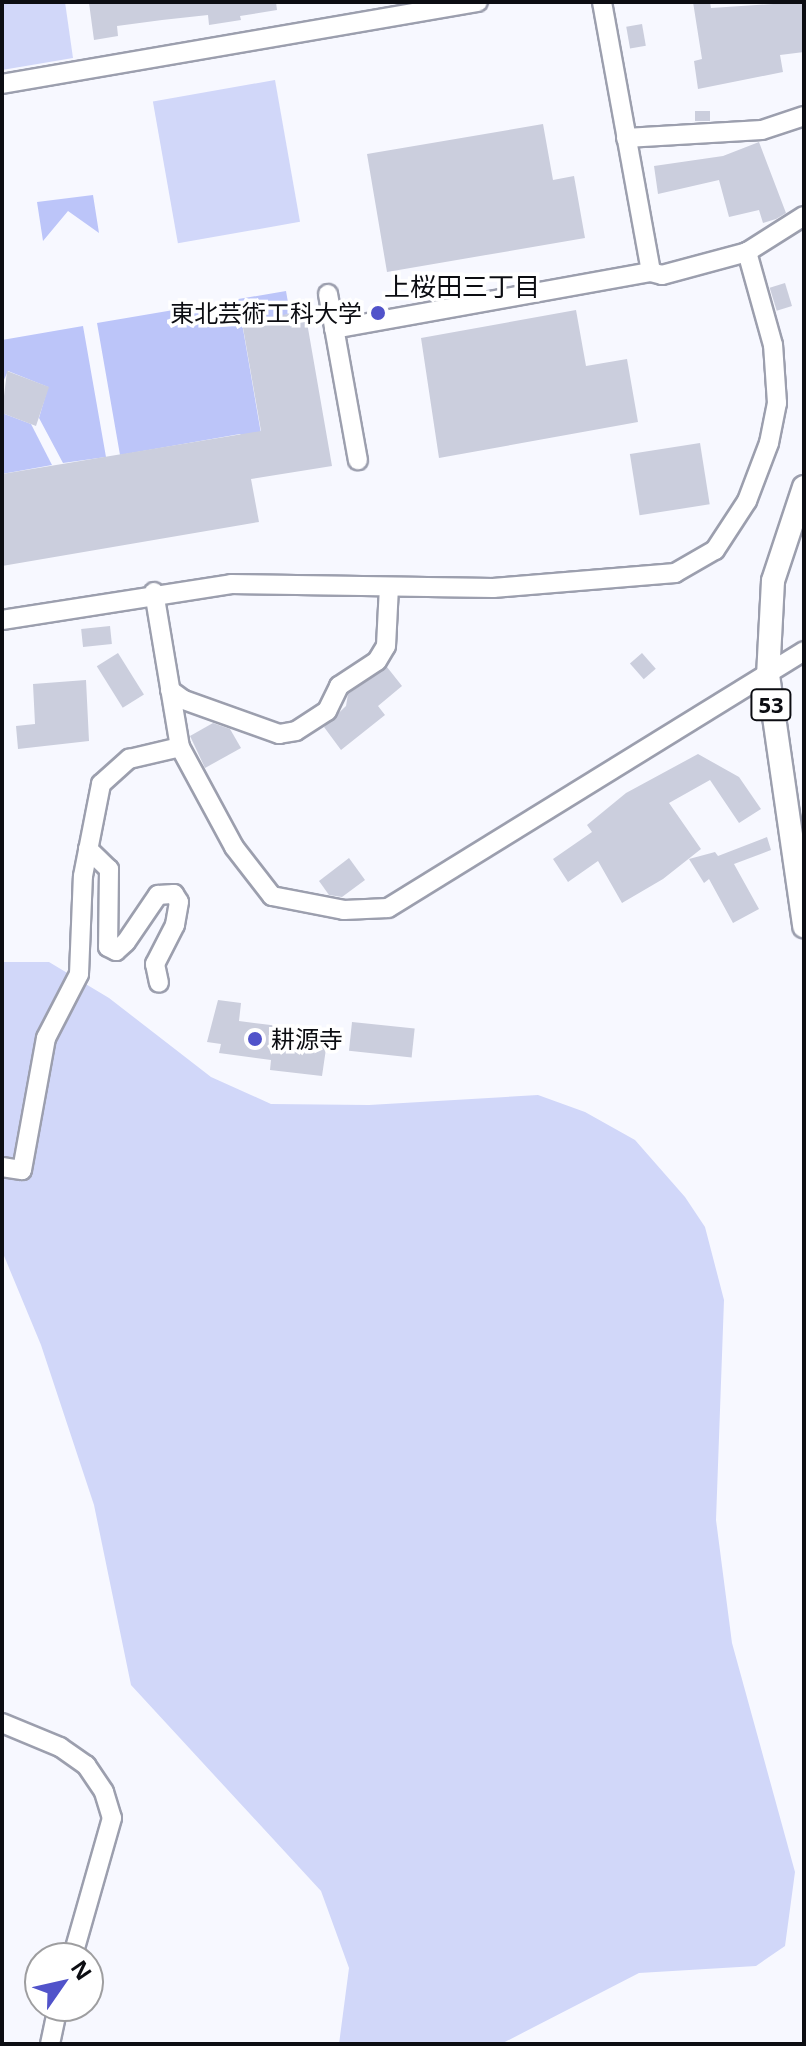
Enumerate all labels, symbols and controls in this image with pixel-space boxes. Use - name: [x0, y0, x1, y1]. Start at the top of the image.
- district label: 上桜田三丁目: [384, 271, 540, 303]
- place label: 東北芸術工科大学: [170, 299, 362, 327]
- marker: 東北芸術工科大学: [369, 304, 387, 322]
- road number: 53: [749, 687, 793, 723]
- place label: 耕源寺: [271, 1025, 343, 1053]
- marker: 耕源寺: [246, 1030, 264, 1048]
- north arrow: [24, 1942, 104, 2022]
- text: N: [65, 1954, 100, 1985]

